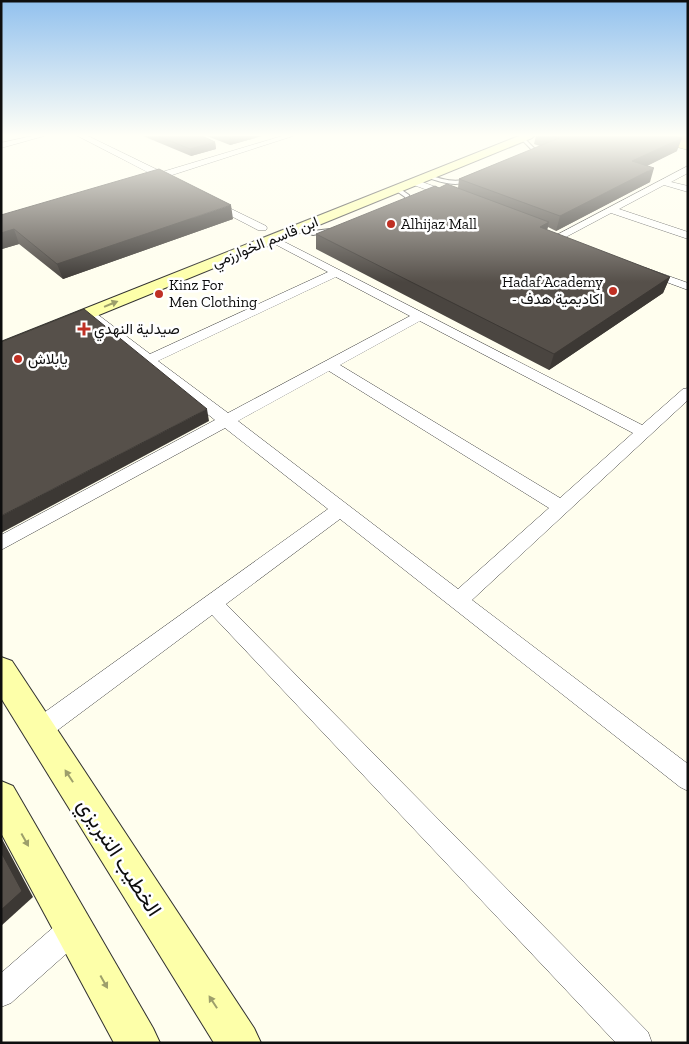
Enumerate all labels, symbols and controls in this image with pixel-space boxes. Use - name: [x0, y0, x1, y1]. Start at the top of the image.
- street label: ابن قاسم الخوارزمي: [209, 213, 322, 275]
- place label: Alhijaz Mall: [401, 215, 477, 233]
- marker: Alhijaz Mall: [385, 218, 397, 230]
- place label: Hadaf Academy - اكاديمية هدف: [502, 273, 603, 308]
- place label: Kinz For Men Clothing: [169, 276, 257, 311]
- marker: Hadaf Academy - اكاديمية هدف: [607, 285, 619, 297]
- marker: Kinz For Men Clothing: [153, 288, 165, 300]
- one-way arrow: [104, 300, 118, 308]
- place label: صيدلية النهدي: [94, 320, 180, 342]
- marker: صيدلية النهدي: [78, 323, 90, 335]
- place label: يابلاش: [28, 350, 68, 369]
- marker: يابلاش: [12, 353, 24, 365]
- one-way arrow: [64, 770, 73, 783]
- street label: الخطيب التبريزي: [68, 793, 167, 923]
- one-way arrow: [21, 833, 29, 848]
- one-way arrow: [100, 976, 109, 989]
- one-way arrow: [208, 995, 217, 1008]

